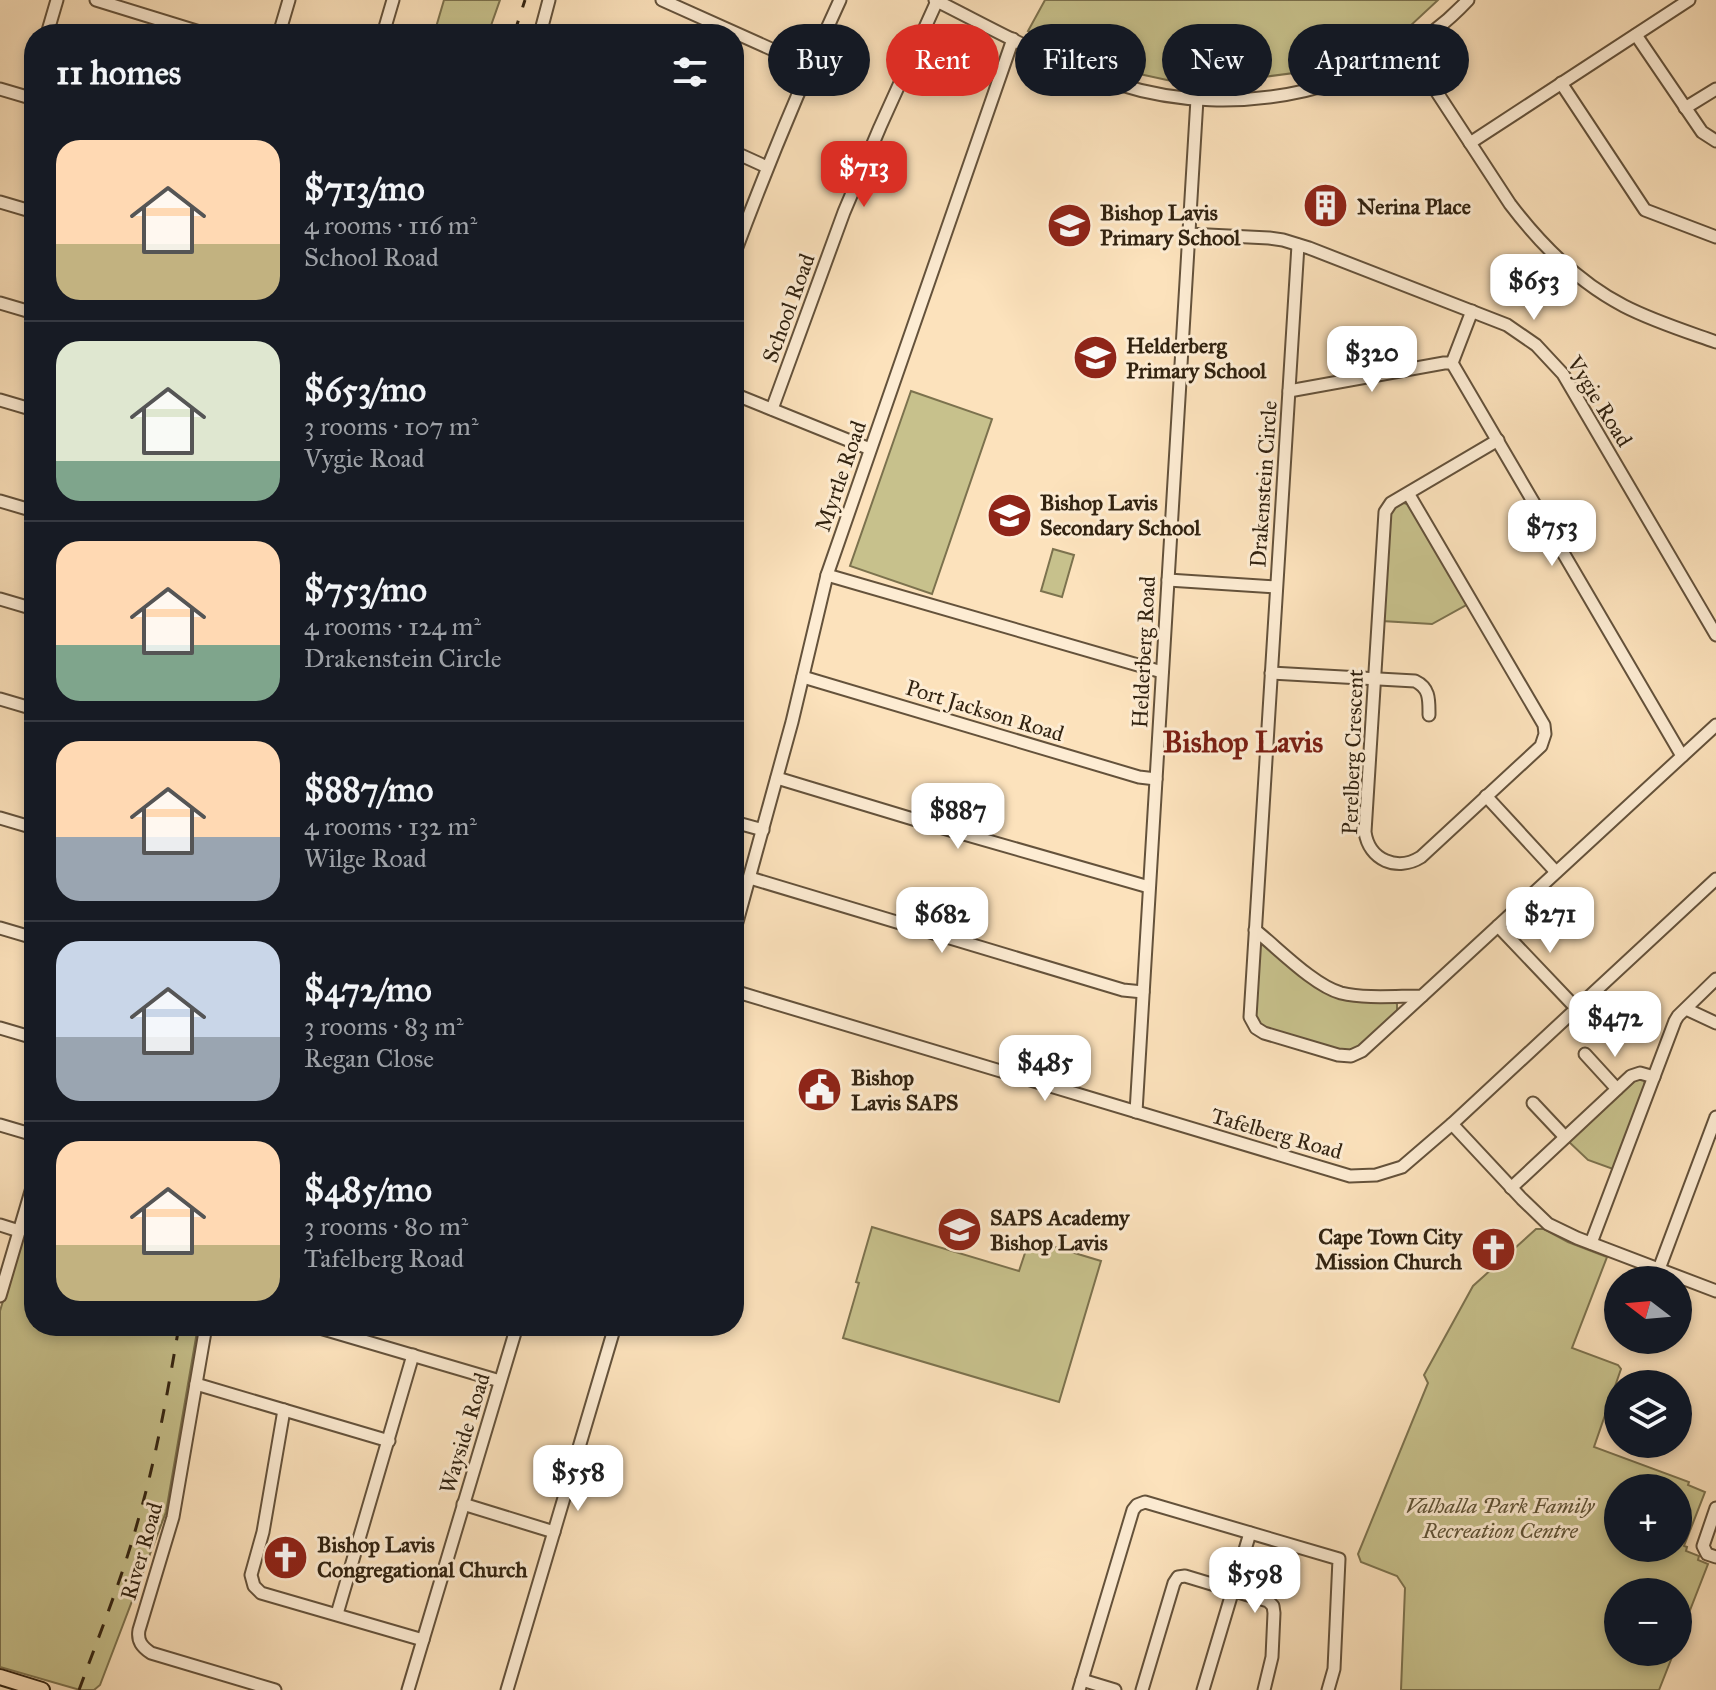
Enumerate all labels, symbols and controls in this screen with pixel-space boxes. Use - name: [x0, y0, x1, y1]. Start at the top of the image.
- chip: Buy: [768, 24, 870, 96]
- chip: Rent: [886, 24, 999, 96]
- chip: Filters: [1015, 24, 1146, 96]
- chip: New: [1162, 24, 1272, 96]
- chip: Apartment: [1288, 24, 1469, 96]
- icon: filters: [668, 50, 712, 94]
- text: 11 homes: [56, 52, 181, 93]
- pin: $713: [817, 141, 911, 209]
- text: $713: [839, 151, 889, 183]
- text: $713/mo: [304, 168, 425, 209]
- icon: home: [120, 172, 216, 268]
- building icon: Nerina Place: [1302, 182, 1350, 230]
- place label: Nerina Place: [1357, 193, 1471, 220]
- place label: Bishop Lavis Primary School: [1100, 199, 1241, 251]
- school or university icon: Bishop Lavis Primary School: [1045, 201, 1093, 249]
- text: 4 rooms · 116 m²: [304, 209, 477, 241]
- text: School Road: [304, 241, 439, 273]
- street label: School Road: [756, 250, 821, 366]
- pin: $653: [1487, 254, 1581, 322]
- text: $653: [1508, 264, 1560, 296]
- pin: $320: [1325, 326, 1419, 394]
- place label: Helderberg Primary School: [1126, 332, 1267, 384]
- school or university icon: Helderberg Primary School: [1071, 334, 1119, 382]
- text: $320: [1345, 336, 1399, 368]
- street label: Vygie Road: [1561, 350, 1638, 452]
- text: $653/mo: [304, 369, 426, 410]
- icon: home: [120, 373, 216, 469]
- street label: Drakenstein Circle: [1244, 400, 1283, 568]
- text: 3 rooms · 107 m²: [304, 410, 479, 442]
- street label: Myrtle Road: [809, 417, 872, 535]
- text: Vygie Road: [304, 442, 425, 474]
- place label: Bishop Lavis Secondary School: [1040, 489, 1201, 541]
- school or university icon: Bishop Lavis Secondary School: [985, 491, 1033, 539]
- pin: $753: [1505, 500, 1599, 568]
- text: $753: [1526, 510, 1578, 542]
- text: $753/mo: [304, 569, 427, 610]
- icon: home: [120, 573, 216, 669]
- street label: Helderberg Road: [1126, 575, 1161, 729]
- text: 4 rooms · 124 m²: [304, 610, 481, 642]
- text: Drakenstein Circle: [304, 642, 502, 674]
- street label: Perelberg Crescent: [1336, 668, 1369, 835]
- street label: Port Jackson Road: [902, 674, 1067, 747]
- district label: Bishop Lavis: [1163, 724, 1323, 760]
- text: $887/mo: [304, 769, 434, 810]
- icon: home: [120, 773, 216, 869]
- pin: $887: [911, 783, 1005, 851]
- text: $887: [929, 793, 987, 825]
- text: 4 rooms · 132 m²: [304, 810, 477, 842]
- text: Wilge Road: [304, 842, 427, 874]
- pin: $682: [895, 887, 989, 955]
- pin: $271: [1503, 887, 1597, 955]
- text: $682: [914, 897, 970, 929]
- text: $271: [1524, 897, 1576, 929]
- text: $472/mo: [304, 969, 432, 1010]
- icon: home: [120, 973, 216, 1069]
- pin: $472: [1568, 991, 1662, 1059]
- text: $472: [1587, 1001, 1643, 1033]
- text: 3 rooms · 83 m²: [304, 1010, 464, 1042]
- pin: $485: [998, 1035, 1092, 1103]
- text: Regan Close: [304, 1042, 434, 1074]
- text: $485: [1017, 1045, 1073, 1077]
- place label: Bishop Lavis SAPS: [851, 1064, 959, 1116]
- public building icon: Bishop Lavis SAPS: [796, 1066, 844, 1114]
- street label: Tafelberg Road: [1208, 1102, 1346, 1165]
- text: $485/mo: [304, 1169, 432, 1210]
- icon: home: [120, 1173, 216, 1269]
- place label: SAPS Academy Bishop Lavis: [990, 1204, 1131, 1256]
- school or university icon: SAPS Academy Bishop Lavis: [935, 1206, 983, 1254]
- text: 3 rooms · 80 m²: [304, 1210, 468, 1242]
- place label: Cape Town City Mission Church: [1315, 1223, 1464, 1275]
- church icon: Cape Town City Mission Church: [1469, 1225, 1517, 1273]
- text: Tafelberg Road: [304, 1242, 464, 1274]
- north arrow: [1604, 1266, 1692, 1354]
- map controls: [1604, 1266, 1692, 1666]
- street label: Wayside Road: [433, 1369, 496, 1497]
- button: layers: [1604, 1370, 1692, 1458]
- pin: $558: [531, 1445, 625, 1513]
- text: $558: [551, 1455, 605, 1487]
- button: +: [1604, 1474, 1692, 1562]
- park label: Valhalla Park Family Recreation Centre: [1405, 1492, 1595, 1544]
- street label: River Road: [115, 1499, 168, 1603]
- place label: Bishop Lavis Congregational Church: [317, 1531, 528, 1583]
- church icon: Bishop Lavis Congregational Church: [262, 1533, 310, 1581]
- pin: $598: [1208, 1547, 1302, 1615]
- text: $598: [1227, 1557, 1283, 1589]
- button: −: [1604, 1578, 1692, 1666]

